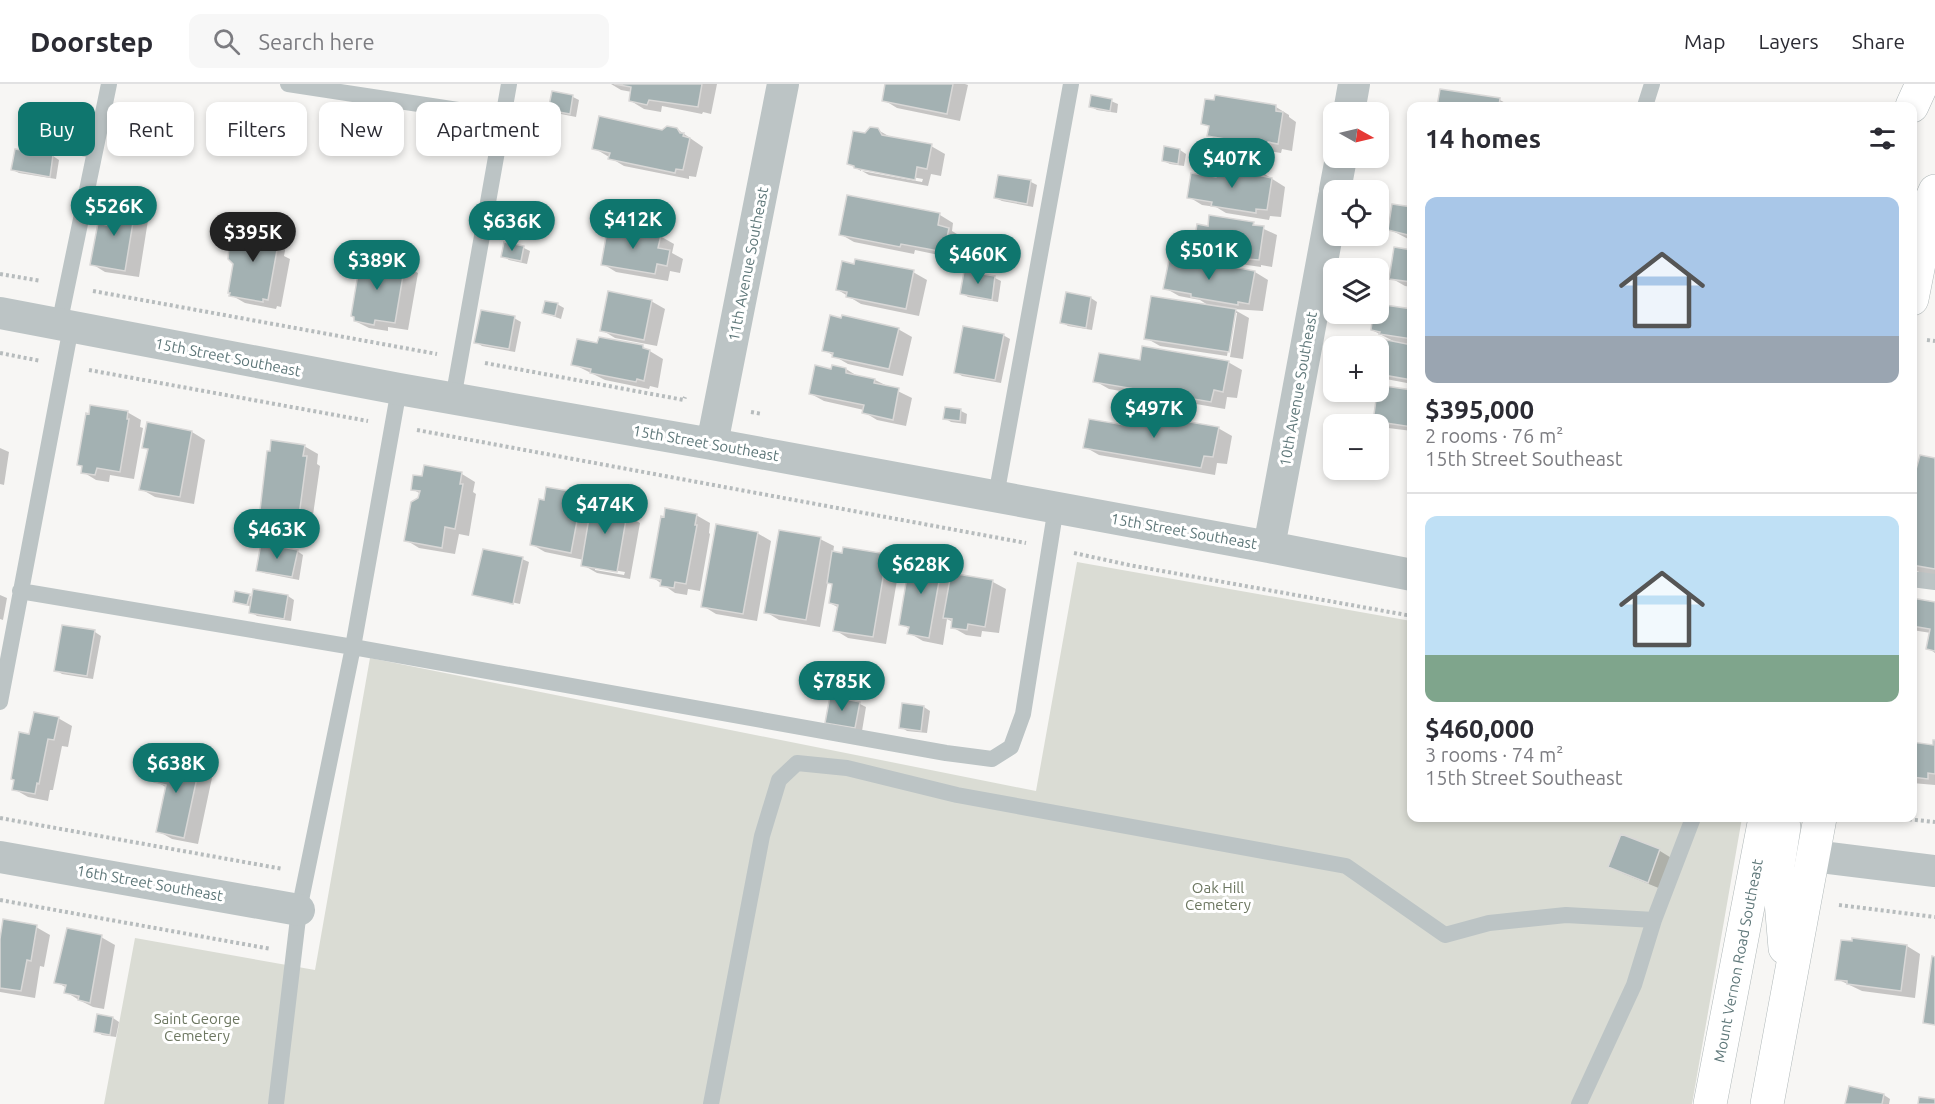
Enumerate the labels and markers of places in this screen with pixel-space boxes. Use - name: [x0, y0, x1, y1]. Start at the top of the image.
- pin: $407K: [1190, 138, 1274, 189]
- pin: $526K: [72, 186, 156, 237]
- pin: $412K: [591, 199, 675, 250]
- pin: $636K: [470, 201, 554, 252]
- pin: $395K: [211, 212, 295, 263]
- pin: $501K: [1167, 230, 1251, 281]
- pin: $460K: [936, 234, 1020, 285]
- pin: $389K: [335, 240, 419, 291]
- pin: $497K: [1112, 388, 1196, 439]
- pin: $474K: [563, 484, 647, 535]
- pin: $463K: [235, 509, 319, 560]
- pin: $628K: [879, 544, 963, 595]
- pin: $785K: [800, 661, 884, 712]
- pin: $638K: [134, 743, 218, 794]

